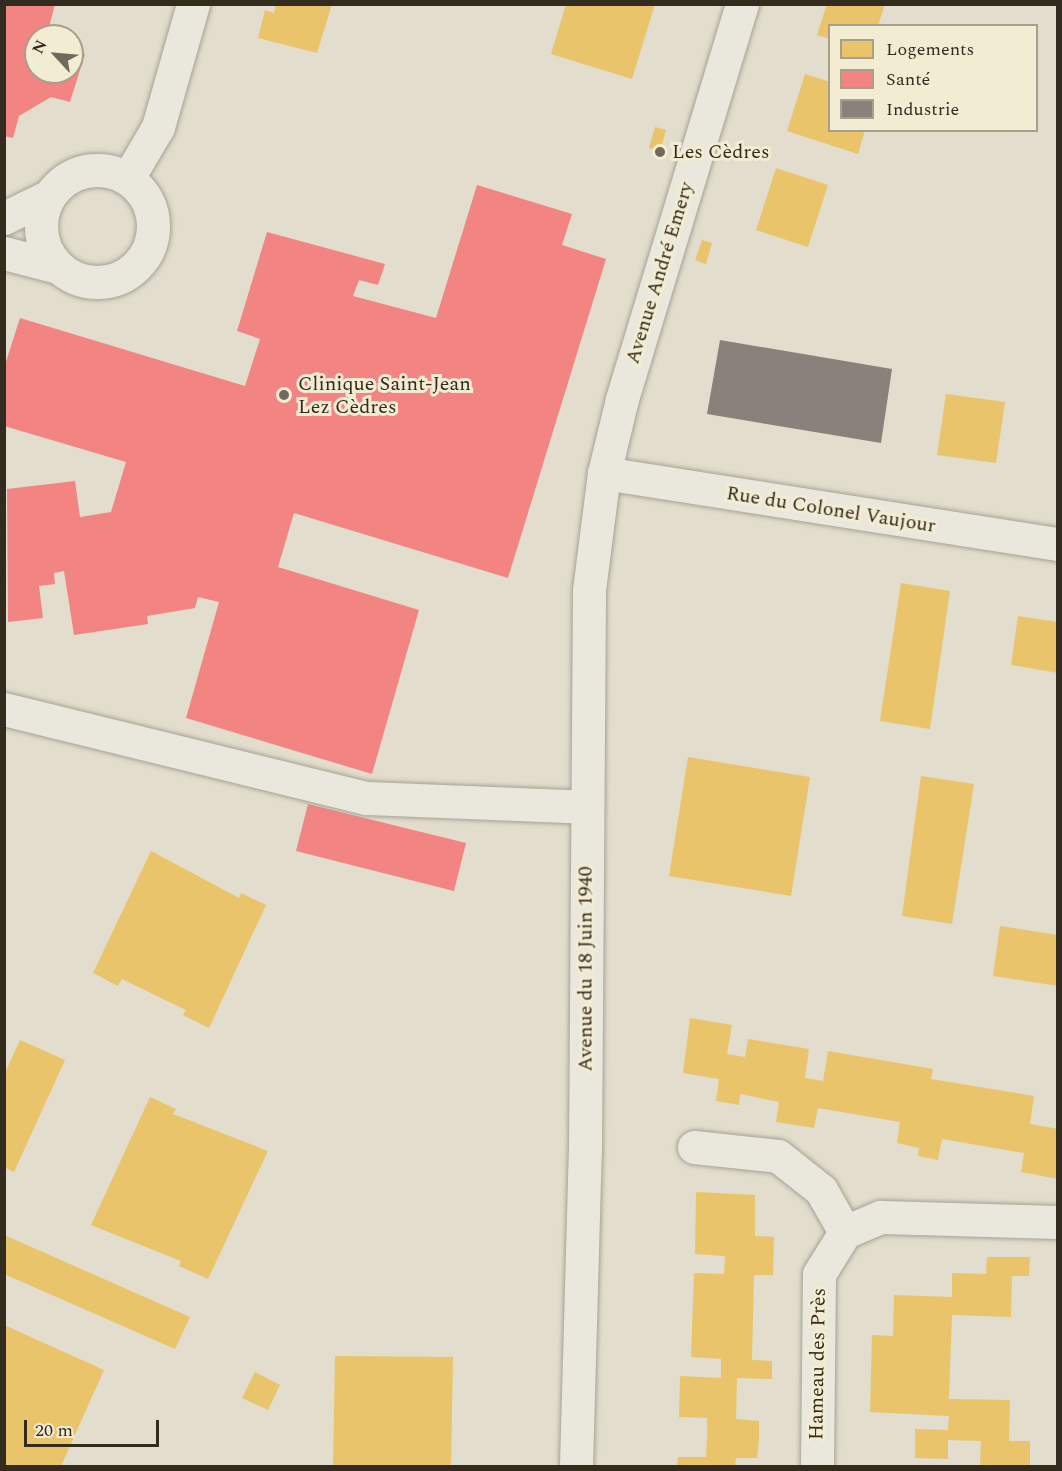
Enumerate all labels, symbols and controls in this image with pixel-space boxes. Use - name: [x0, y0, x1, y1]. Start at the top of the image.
- north arrow: [24, 24, 84, 84]
- legend: [828, 24, 1038, 132]
- text: N: [26, 36, 53, 58]
- text: Logements: [886, 36, 974, 63]
- text: Santé: [886, 66, 930, 93]
- text: Industrie: [886, 96, 959, 123]
- place label: Les Cèdres: [672, 140, 770, 164]
- marker: Les Cèdres: [653, 145, 667, 159]
- street label: Avenue André Emery: [621, 179, 699, 367]
- place label: Clinique Saint-Jean Lez Cèdres: [298, 372, 471, 419]
- marker: Clinique Saint-Jean Lez Cèdres: [275, 386, 293, 404]
- street label: Rue du Colonel Vaujour: [725, 482, 937, 538]
- street label: Avenue du 18 Juin 1940: [574, 866, 598, 1072]
- street label: Hameau des Près: [805, 1288, 831, 1440]
- scale bar: [27, 1408, 162, 1446]
- text: 20 m: [35, 1417, 73, 1444]

